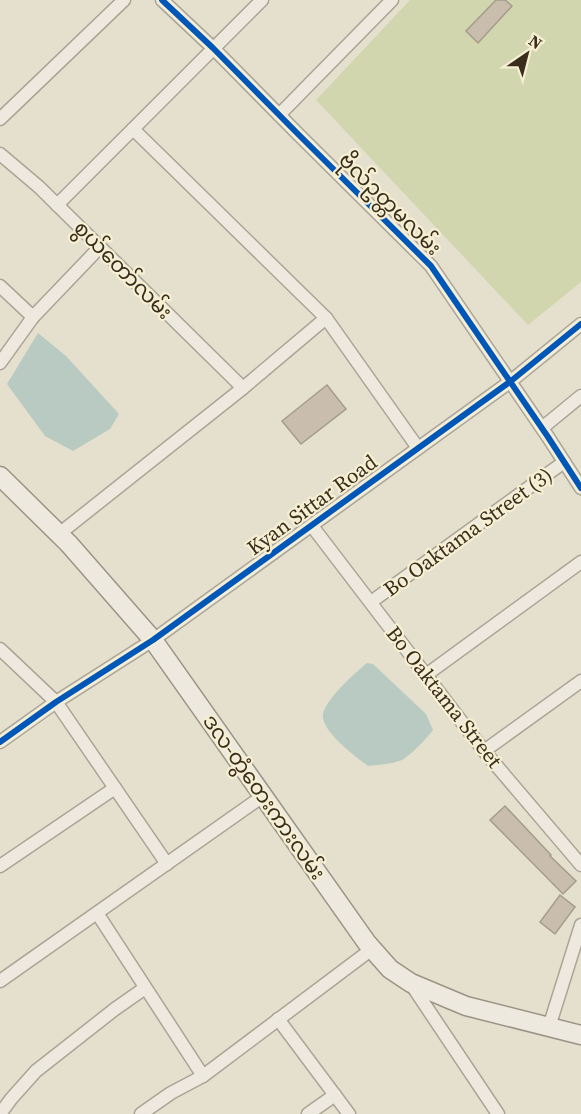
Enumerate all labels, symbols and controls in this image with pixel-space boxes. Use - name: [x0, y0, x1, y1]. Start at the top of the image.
- north arrow: [497, 24, 557, 84]
- text: N: [525, 29, 547, 54]
- street label: ဗိုလ်ဥတ္တမလမ်း: [330, 145, 449, 264]
- street label: စွယ်တော်လမ်း: [66, 213, 180, 327]
- street label: Kyan Sittar Road: [241, 447, 383, 562]
- street label: Bo Oaktama Street (3): [377, 460, 558, 603]
- street label: Bo Oaktama Street: [380, 620, 509, 774]
- street label: ဒလ-တွံတေးကားလမ်း: [195, 707, 333, 887]

